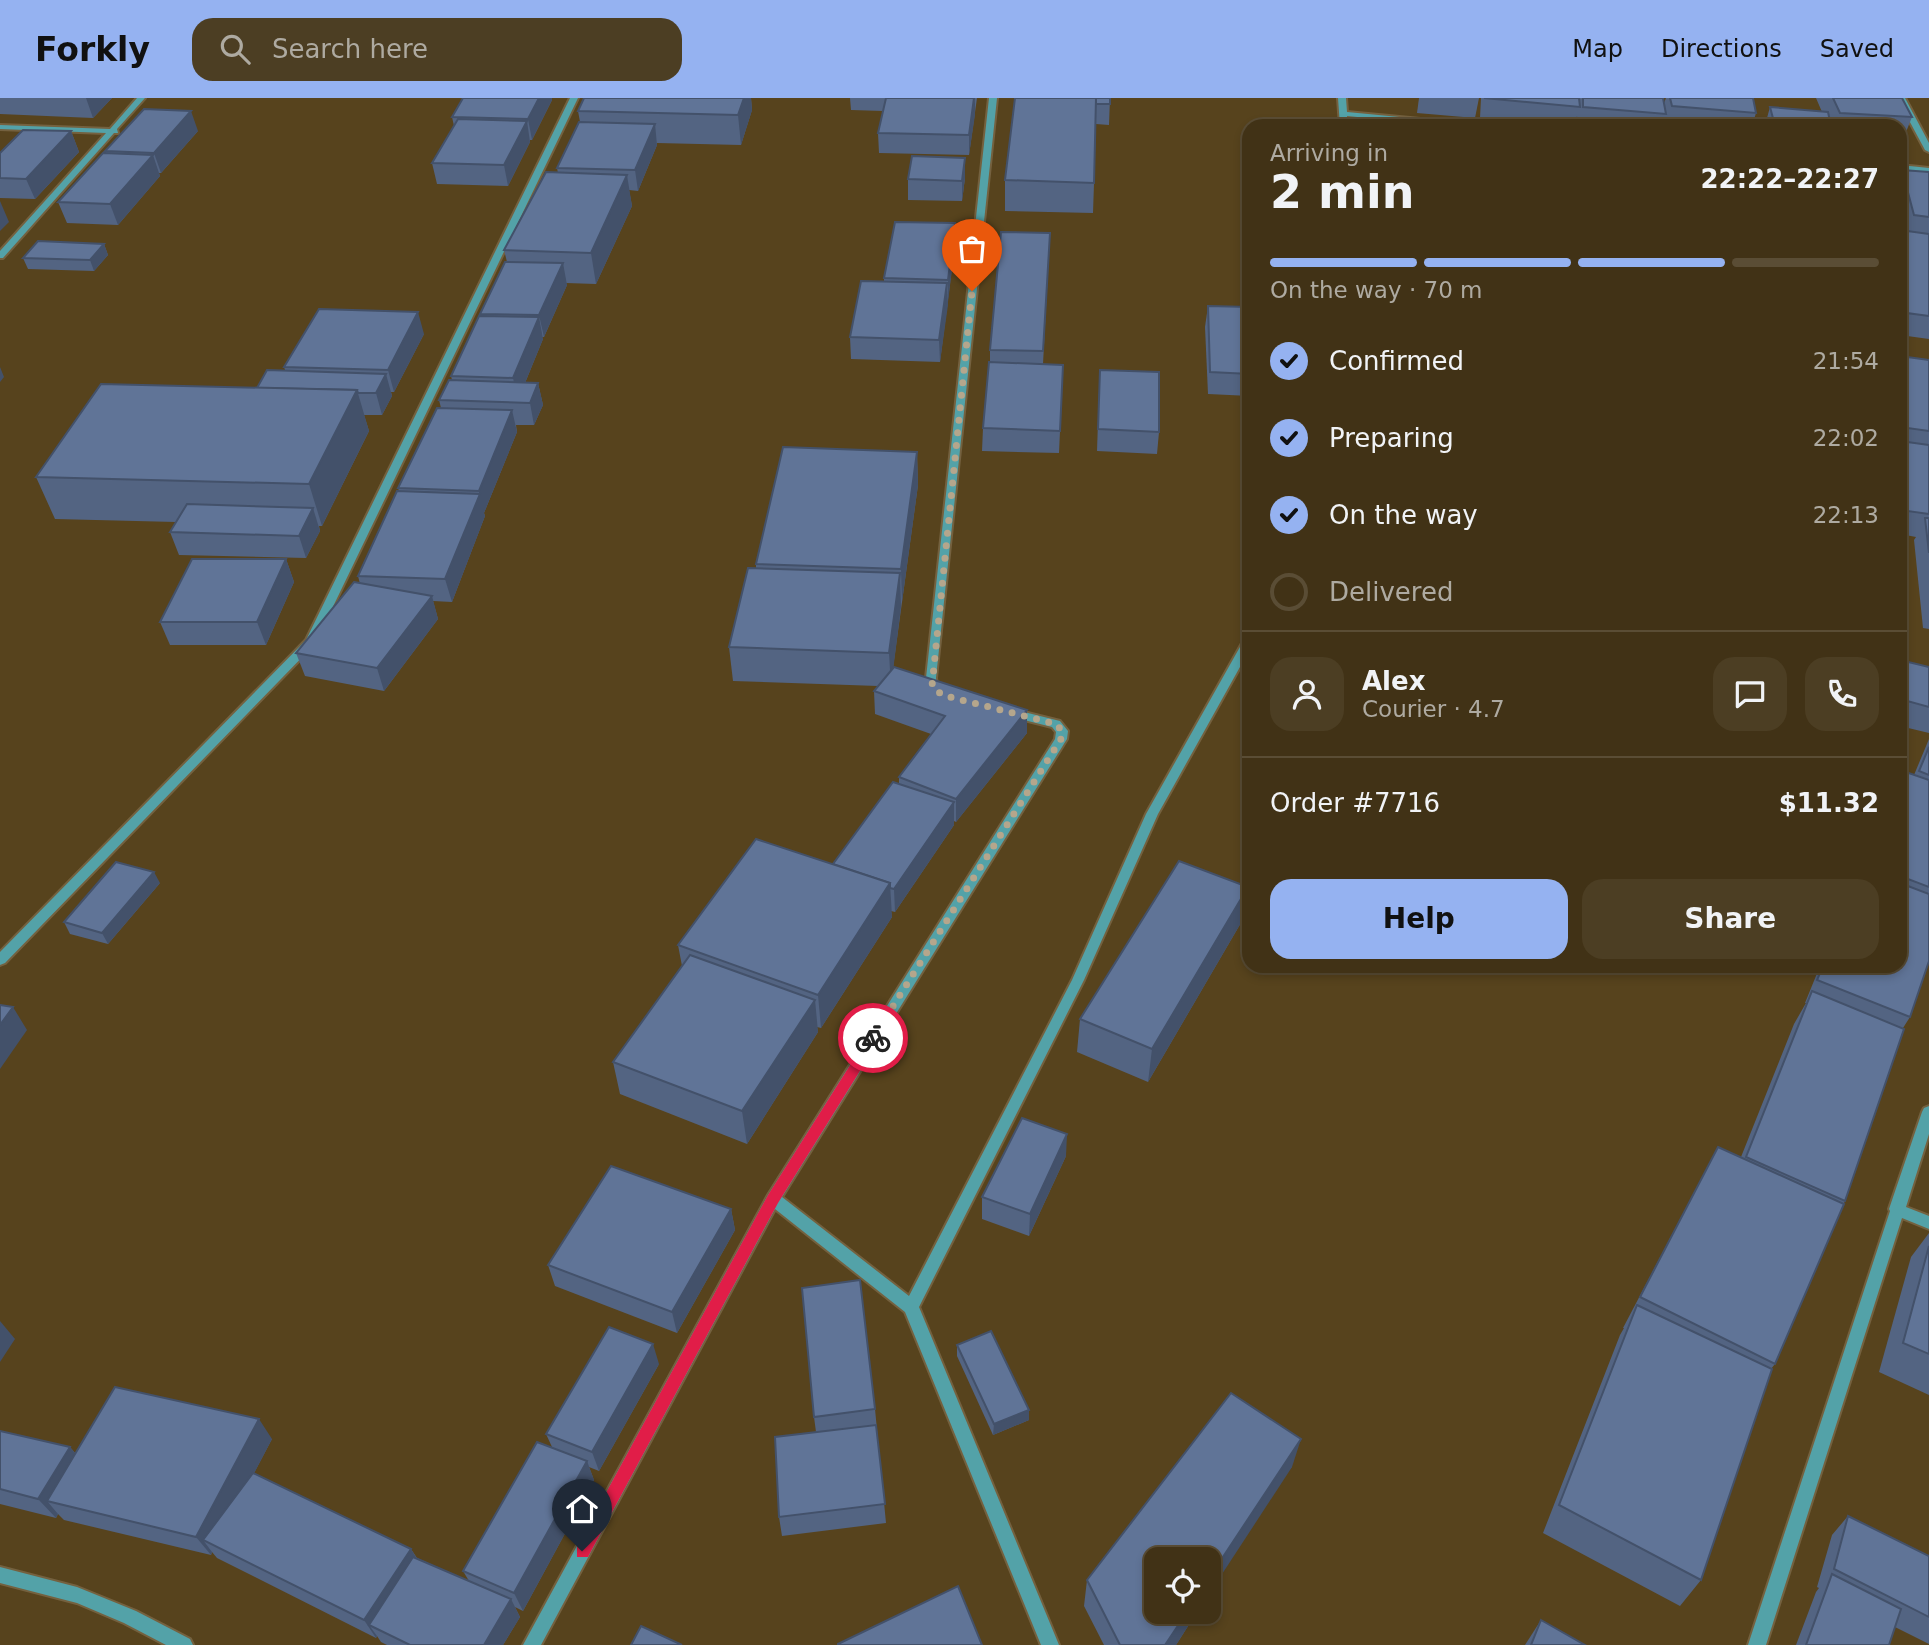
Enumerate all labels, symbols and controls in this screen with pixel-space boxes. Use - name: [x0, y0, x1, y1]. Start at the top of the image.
- search box: [192, 18, 682, 81]
- text: Forkly: [35, 30, 150, 69]
- icon: search: [216, 30, 254, 68]
- text: Search here: [272, 34, 428, 64]
- text: Map: [1572, 35, 1623, 63]
- text: Directions: [1661, 35, 1782, 63]
- text: Saved: [1820, 35, 1894, 63]
- text: Arriving in: [1270, 140, 1388, 166]
- text: 22:22–22:27: [1700, 164, 1879, 194]
- text: 2 min: [1270, 165, 1414, 219]
- pin: [942, 219, 1002, 291]
- icon: bag: [953, 230, 991, 268]
- text: On the way · 70 m: [1270, 277, 1482, 303]
- icon: check: [1270, 342, 1308, 380]
- text: Confirmed: [1329, 346, 1464, 376]
- text: 21:54: [1813, 348, 1879, 374]
- icon: check: [1270, 419, 1308, 457]
- text: Preparing: [1329, 423, 1454, 453]
- text: 22:02: [1813, 425, 1879, 451]
- icon: check: [1270, 496, 1308, 534]
- text: On the way: [1329, 500, 1478, 530]
- text: 22:13: [1813, 502, 1879, 528]
- text: Delivered: [1329, 577, 1453, 607]
- button: person: [1270, 657, 1344, 731]
- button: chat: [1713, 657, 1787, 731]
- button: phone: [1805, 657, 1879, 731]
- text: Alex: [1362, 666, 1425, 696]
- text: Courier · 4.7: [1362, 696, 1505, 722]
- text: Order #7716: [1270, 788, 1440, 818]
- text: $11.32: [1779, 788, 1879, 818]
- button: Help: [1270, 879, 1568, 959]
- button: Share: [1582, 879, 1879, 959]
- courier: [838, 1003, 908, 1073]
- icon: bike: [854, 1019, 892, 1057]
- pin: [552, 1479, 612, 1551]
- icon: home: [563, 1490, 601, 1528]
- map controls: [1144, 1547, 1221, 1624]
- button: locate: [1144, 1547, 1221, 1624]

